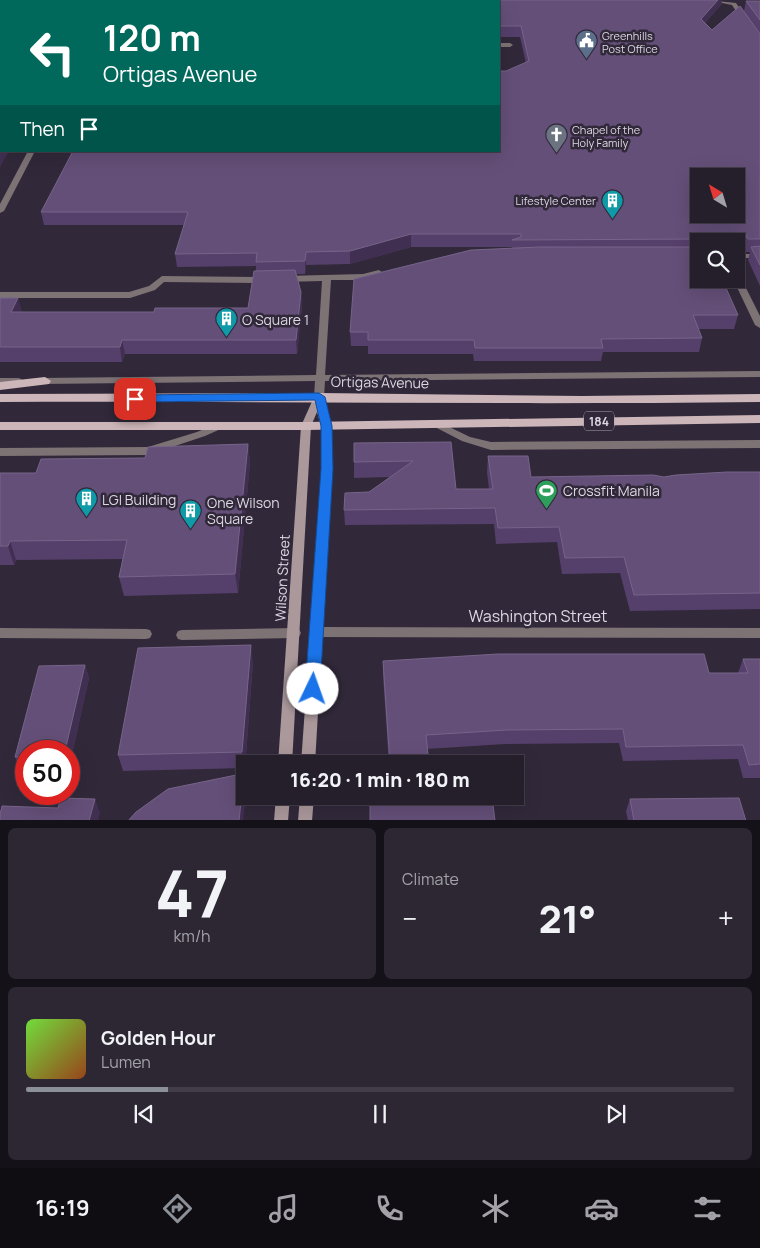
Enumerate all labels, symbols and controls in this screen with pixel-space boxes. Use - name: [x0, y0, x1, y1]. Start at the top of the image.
- text: 120 m: [103, 14, 201, 62]
- icon: left: [20, 20, 85, 85]
- place label: Greenhills Post Office: [602, 28, 658, 56]
- public building icon: Greenhills Post Office: [574, 29, 598, 60]
- text: Ortigas Avenue: [103, 59, 257, 89]
- icon: arrive: [75, 115, 103, 143]
- text: Then: [20, 116, 65, 142]
- place label: Chapel of the Holy Family: [572, 122, 641, 150]
- church icon: Chapel of the Holy Family: [544, 123, 568, 154]
- north arrow: [690, 168, 745, 222]
- map controls: [690, 168, 745, 288]
- building icon: Lifestyle Center: [600, 188, 624, 219]
- place label: Lifestyle Center: [515, 193, 596, 208]
- button: search: [690, 233, 745, 288]
- building icon: O Square 1: [214, 307, 238, 338]
- place label: O Square 1: [242, 310, 309, 329]
- street label: Ortigas Avenue: [331, 372, 429, 392]
- pin: [114, 378, 156, 420]
- icon: arrive: [121, 385, 149, 413]
- road number: 184: [584, 412, 614, 431]
- sports icon: Crossfit Manila: [535, 478, 559, 509]
- place label: Crossfit Manila: [563, 481, 660, 500]
- building icon: LGI Building: [74, 487, 98, 518]
- place label: LGI Building: [102, 490, 176, 509]
- place label: One Wilson Square: [207, 493, 280, 528]
- building icon: One Wilson Square: [179, 498, 203, 529]
- street label: Wilson Street: [270, 534, 294, 622]
- street label: Washington Street: [469, 605, 608, 627]
- position arrow: [286, 662, 338, 714]
- speed limit sign: 50: [15, 740, 80, 805]
- text: 16:20 · 1 min · 180 m: [290, 767, 470, 793]
- text: 47: [155, 848, 229, 937]
- text: Climate: [402, 868, 459, 890]
- text: 21°: [539, 892, 596, 944]
- text: −: [402, 899, 417, 937]
- text: +: [718, 899, 734, 937]
- text: km/h: [173, 925, 211, 947]
- text: Golden Hour: [101, 1025, 215, 1051]
- text: Lumen: [101, 1051, 151, 1073]
- icon: previous: [130, 1100, 158, 1128]
- icon: pause: [366, 1100, 394, 1128]
- icon: next: [602, 1100, 630, 1128]
- icon: directions: [160, 1191, 195, 1226]
- icon: music: [266, 1191, 301, 1226]
- icon: phone: [372, 1191, 407, 1226]
- icon: climate: [478, 1191, 513, 1226]
- icon: car: [584, 1191, 619, 1226]
- icon: filters: [690, 1191, 725, 1226]
- text: 16:19: [35, 1193, 90, 1223]

